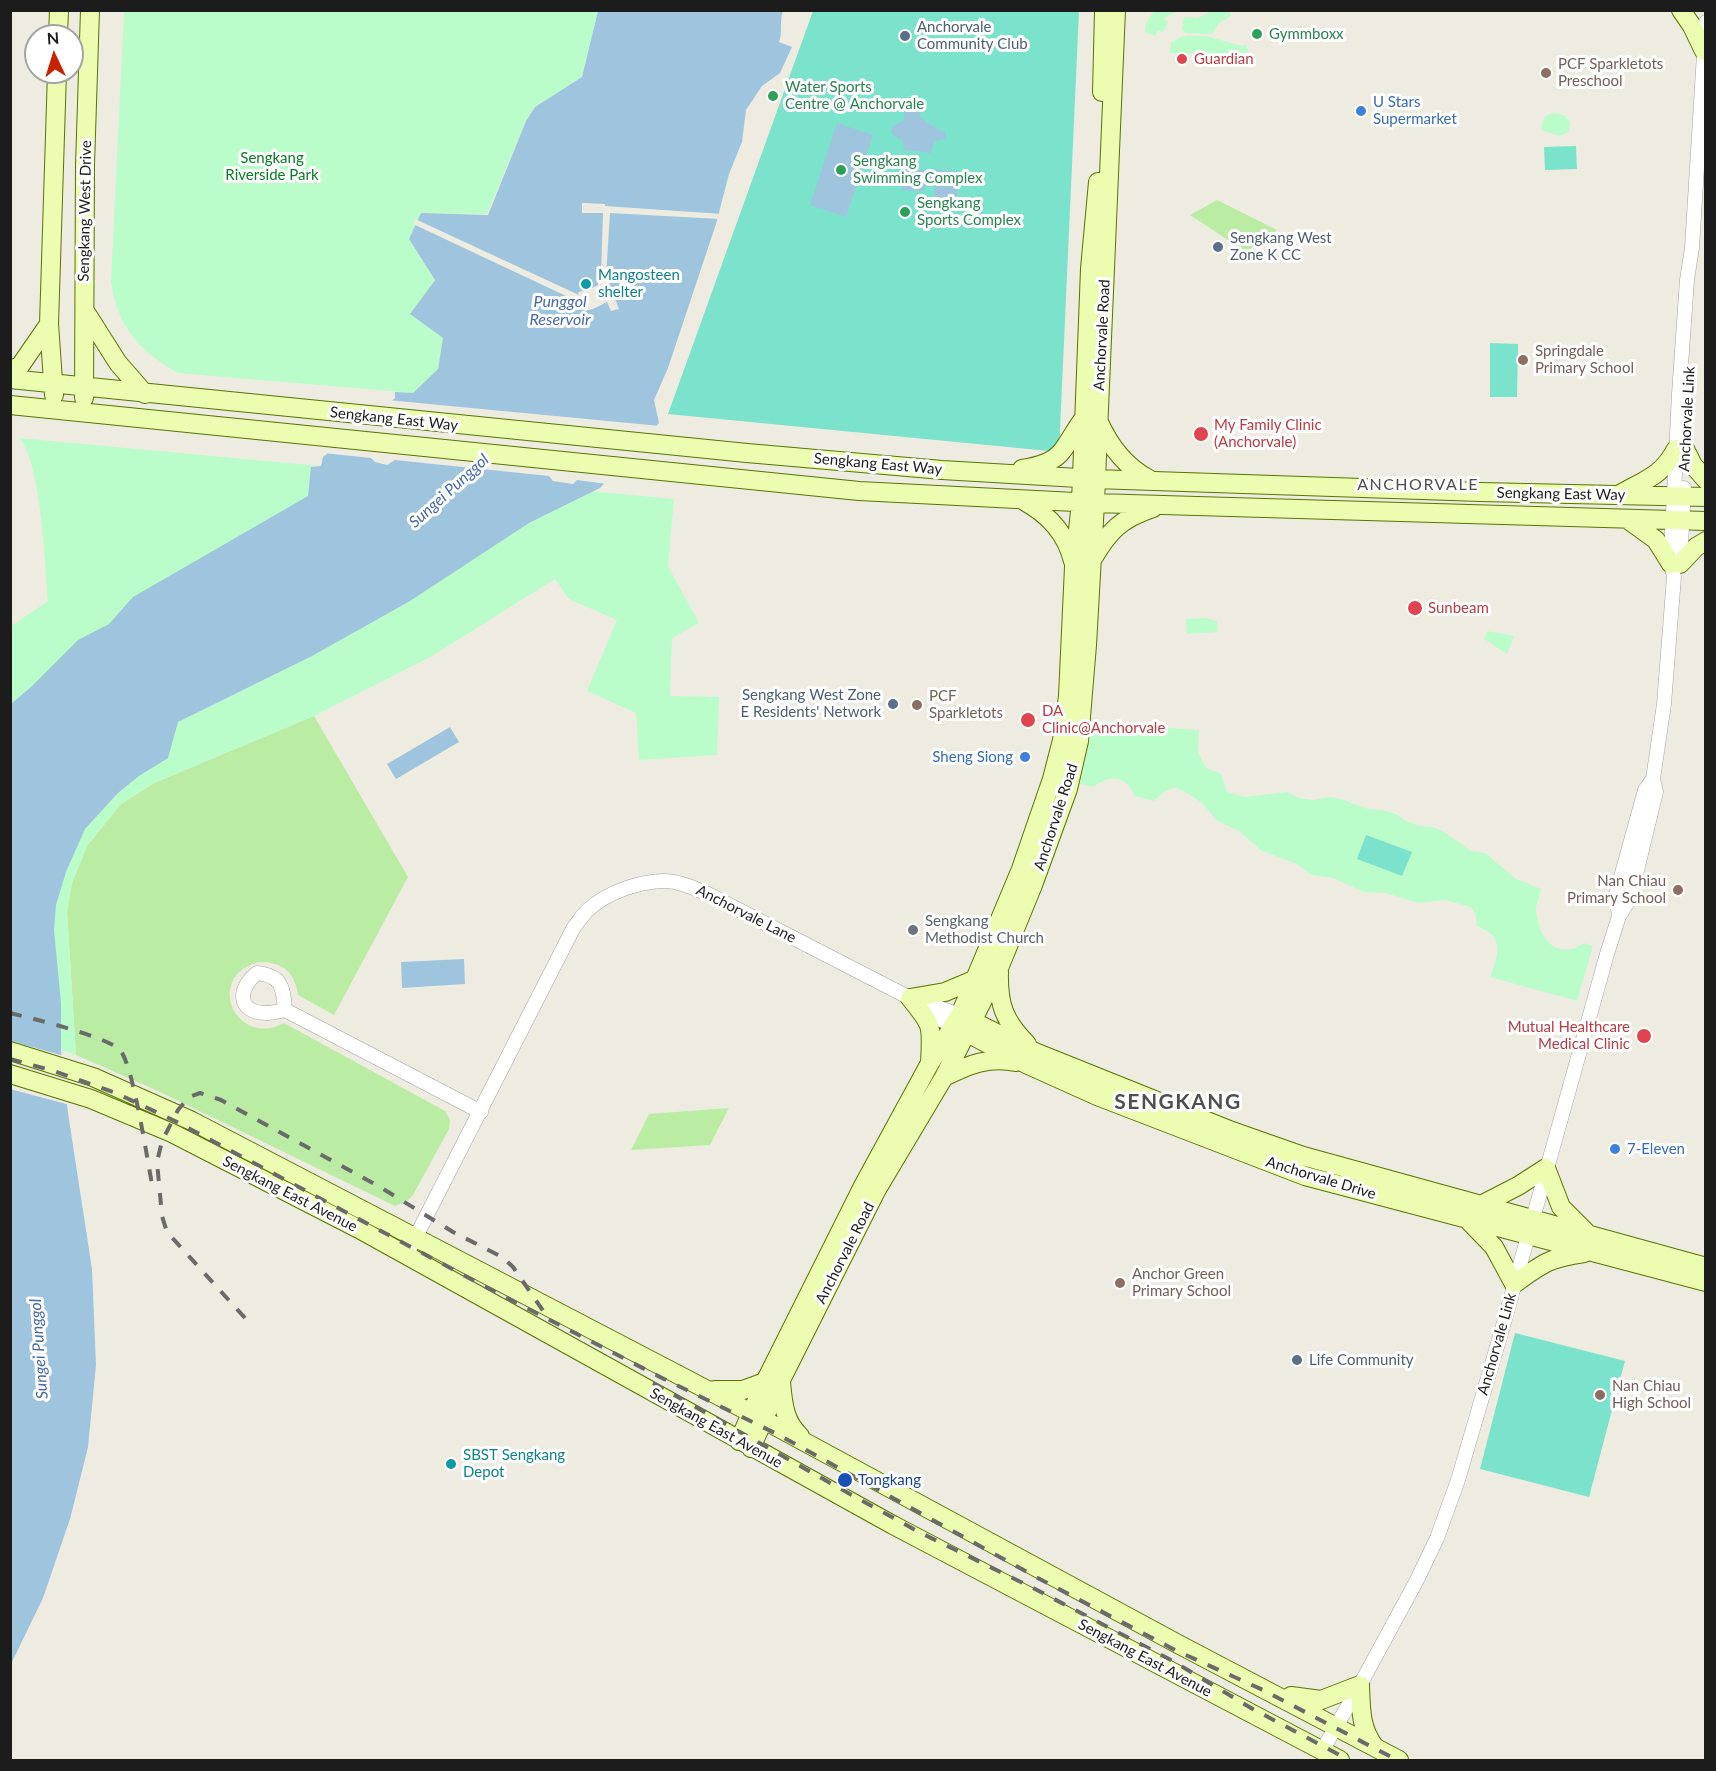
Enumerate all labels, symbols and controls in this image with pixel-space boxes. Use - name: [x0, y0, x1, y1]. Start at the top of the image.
- place label: Anchorvale Community Club: [917, 18, 1028, 53]
- north arrow: [24, 24, 84, 84]
- place label: Gymmboxx: [1269, 25, 1344, 43]
- marker: Gymmboxx: [1250, 27, 1264, 41]
- text: N: [46, 28, 60, 47]
- marker: Anchorvale Community Club: [898, 29, 912, 43]
- place label: Guardian: [1194, 50, 1254, 68]
- marker: Guardian: [1175, 52, 1189, 66]
- place label: PCF Sparkletots Preschool: [1558, 55, 1663, 90]
- marker: PCF Sparkletots Preschool: [1539, 66, 1553, 80]
- place label: Water Sports Centre @ Anchorvale: [785, 78, 924, 113]
- marker: Water Sports Centre @ Anchorvale: [766, 89, 780, 103]
- place label: U Stars Supermarket: [1373, 93, 1457, 128]
- marker: U Stars Supermarket: [1354, 104, 1368, 118]
- street label: Sengkang West Drive: [75, 140, 95, 282]
- park label: Sengkang Riverside Park: [225, 149, 319, 184]
- place label: Sengkang Swimming Complex: [853, 152, 983, 187]
- marker: Sengkang Swimming Complex: [834, 163, 848, 177]
- place label: Sengkang Sports Complex: [917, 194, 1021, 229]
- marker: Sengkang Sports Complex: [898, 205, 912, 219]
- place label: Sengkang West Zone K CC: [1230, 229, 1332, 264]
- marker: Sengkang West Zone K CC: [1211, 240, 1225, 254]
- place label: Mangosteen shelter: [598, 266, 680, 301]
- marker: Mangosteen shelter: [579, 277, 593, 291]
- street label: Anchorvale Road: [1090, 279, 1114, 391]
- water label: Punggol Reservoir: [530, 292, 590, 330]
- place label: Springdale Primary School: [1535, 342, 1634, 377]
- marker: Springdale Primary School: [1516, 353, 1530, 367]
- street label: Anchorvale Link: [1675, 366, 1699, 472]
- street label: Sengkang East Way: [329, 403, 459, 435]
- place label: My Family Clinic (Anchorvale): [1214, 416, 1322, 451]
- marker: My Family Clinic (Anchorvale): [1192, 425, 1210, 443]
- street label: Sengkang East Way: [813, 449, 943, 479]
- water label: Sungei Punggol: [405, 450, 493, 532]
- district label: ANCHORVALE: [1357, 475, 1479, 495]
- street label: Sengkang East Way: [1497, 484, 1625, 504]
- marker: Sunbeam: [1406, 599, 1424, 617]
- place label: Sunbeam: [1428, 599, 1489, 617]
- place label: Sengkang West Zone E Residents' Network: [740, 686, 881, 721]
- place label: PCF Sparkletots: [929, 687, 1003, 722]
- marker: Sengkang West Zone E Residents' Network: [886, 697, 900, 711]
- marker: PCF Sparkletots: [910, 698, 924, 712]
- place label: DA Clinic@Anchorvale: [1042, 702, 1165, 737]
- marker: DA Clinic@Anchorvale: [1019, 711, 1037, 729]
- place label: Sheng Siong: [932, 748, 1013, 766]
- marker: Sheng Siong: [1018, 750, 1032, 764]
- street label: Anchorvale Road: [1030, 761, 1082, 873]
- place label: Nan Chiau Primary School: [1567, 872, 1666, 907]
- street label: Anchorvale Lane: [693, 881, 799, 947]
- marker: Nan Chiau Primary School: [1671, 883, 1685, 897]
- place label: Sengkang Methodist Church: [925, 912, 1044, 947]
- marker: Sengkang Methodist Church: [906, 923, 920, 937]
- place label: Mutual Healthcare Medical Clinic: [1508, 1018, 1630, 1053]
- marker: Mutual Healthcare Medical Clinic: [1635, 1027, 1653, 1045]
- district label: SENGKANG: [1114, 1089, 1242, 1115]
- place label: 7-Eleven: [1627, 1140, 1685, 1158]
- marker: 7-Eleven: [1608, 1142, 1622, 1156]
- street label: Sengkang East Avenue: [220, 1152, 360, 1236]
- street label: Anchorvale Drive: [1264, 1153, 1378, 1203]
- street label: Anchorvale Road: [812, 1199, 878, 1307]
- place label: Anchor Green Primary School: [1132, 1265, 1231, 1300]
- marker: Anchor Green Primary School: [1113, 1276, 1127, 1290]
- street label: Anchorvale Link: [1474, 1291, 1520, 1397]
- water label: Sungei Punggol: [26, 1298, 52, 1400]
- place label: Life Community: [1309, 1351, 1414, 1369]
- marker: Life Community: [1290, 1353, 1304, 1367]
- place label: Nan Chiau High School: [1612, 1377, 1691, 1412]
- street label: Sengkang East Avenue: [647, 1384, 785, 1472]
- marker: Nan Chiau High School: [1593, 1388, 1607, 1402]
- place label: SBST Sengkang Depot: [463, 1446, 565, 1481]
- marker: SBST Sengkang Depot: [444, 1457, 458, 1471]
- marker: Tongkang: [836, 1471, 854, 1489]
- place label: Tongkang: [858, 1471, 921, 1489]
- street label: Sengkang East Avenue: [1075, 1615, 1215, 1701]

